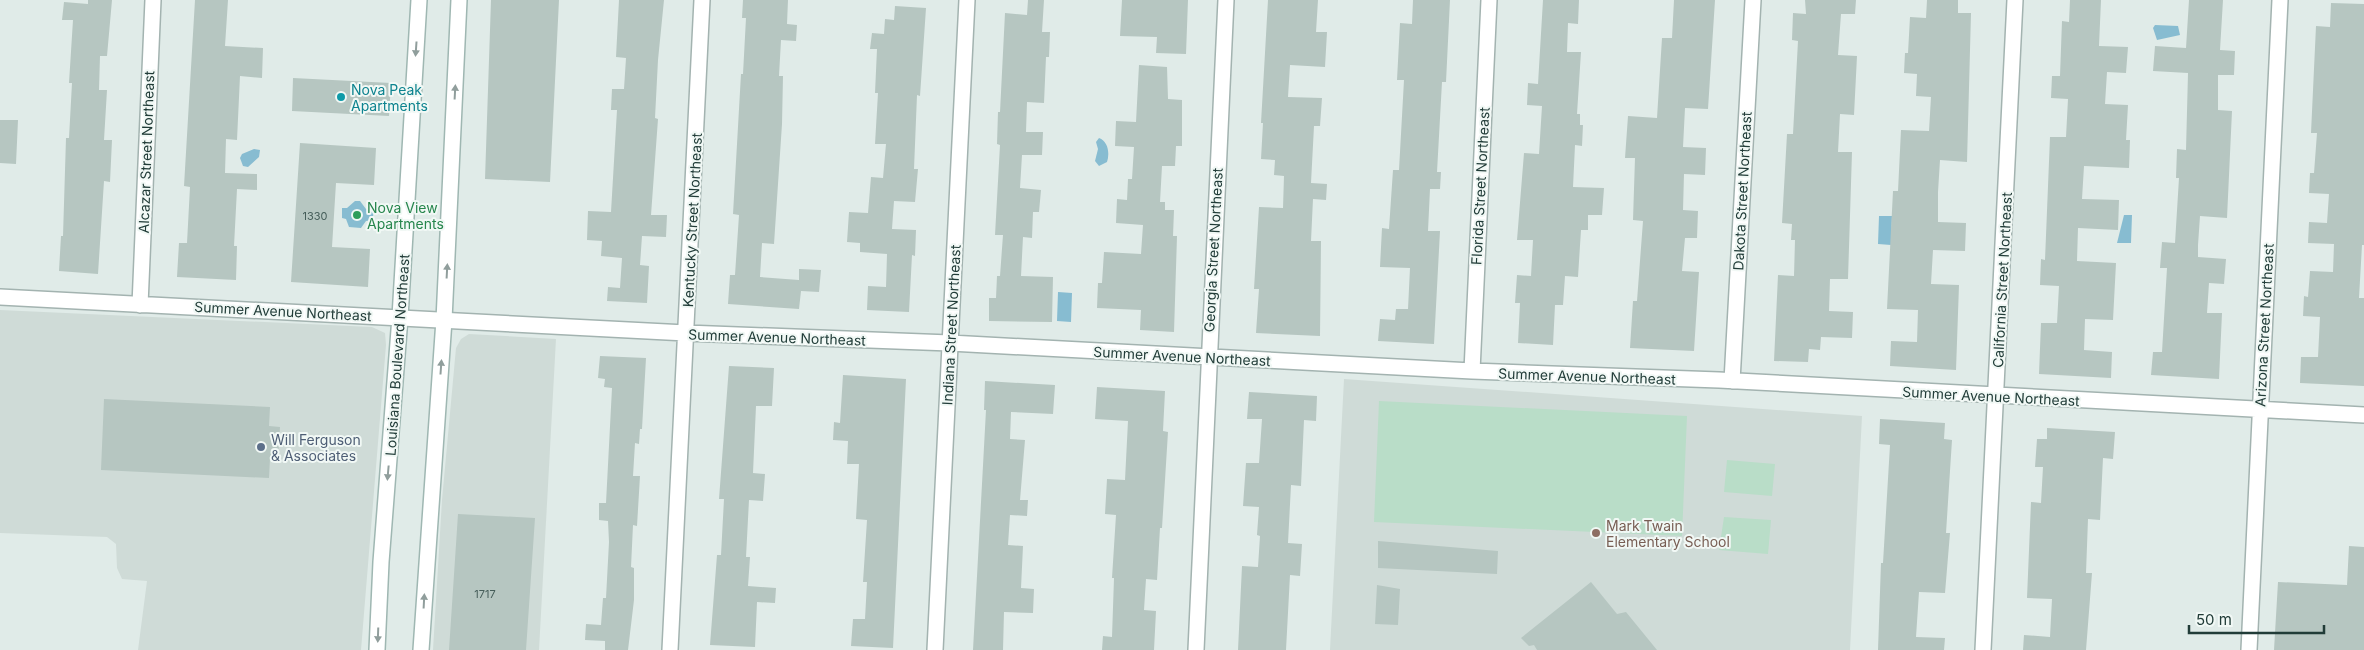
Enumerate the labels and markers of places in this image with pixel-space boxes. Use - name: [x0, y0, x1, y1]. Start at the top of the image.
- place label: Nova Peak Apartments: [351, 81, 428, 114]
- marker: Nova Peak Apartments: [335, 91, 347, 103]
- place label: Nova View Apartments: [367, 199, 444, 232]
- marker: Nova View Apartments: [351, 209, 363, 221]
- place label: Will Ferguson & Associates: [271, 431, 361, 464]
- marker: Will Ferguson & Associates: [255, 441, 267, 453]
- place label: Mark Twain Elementary School: [1606, 517, 1730, 550]
- marker: Mark Twain Elementary School: [1590, 527, 1602, 539]

